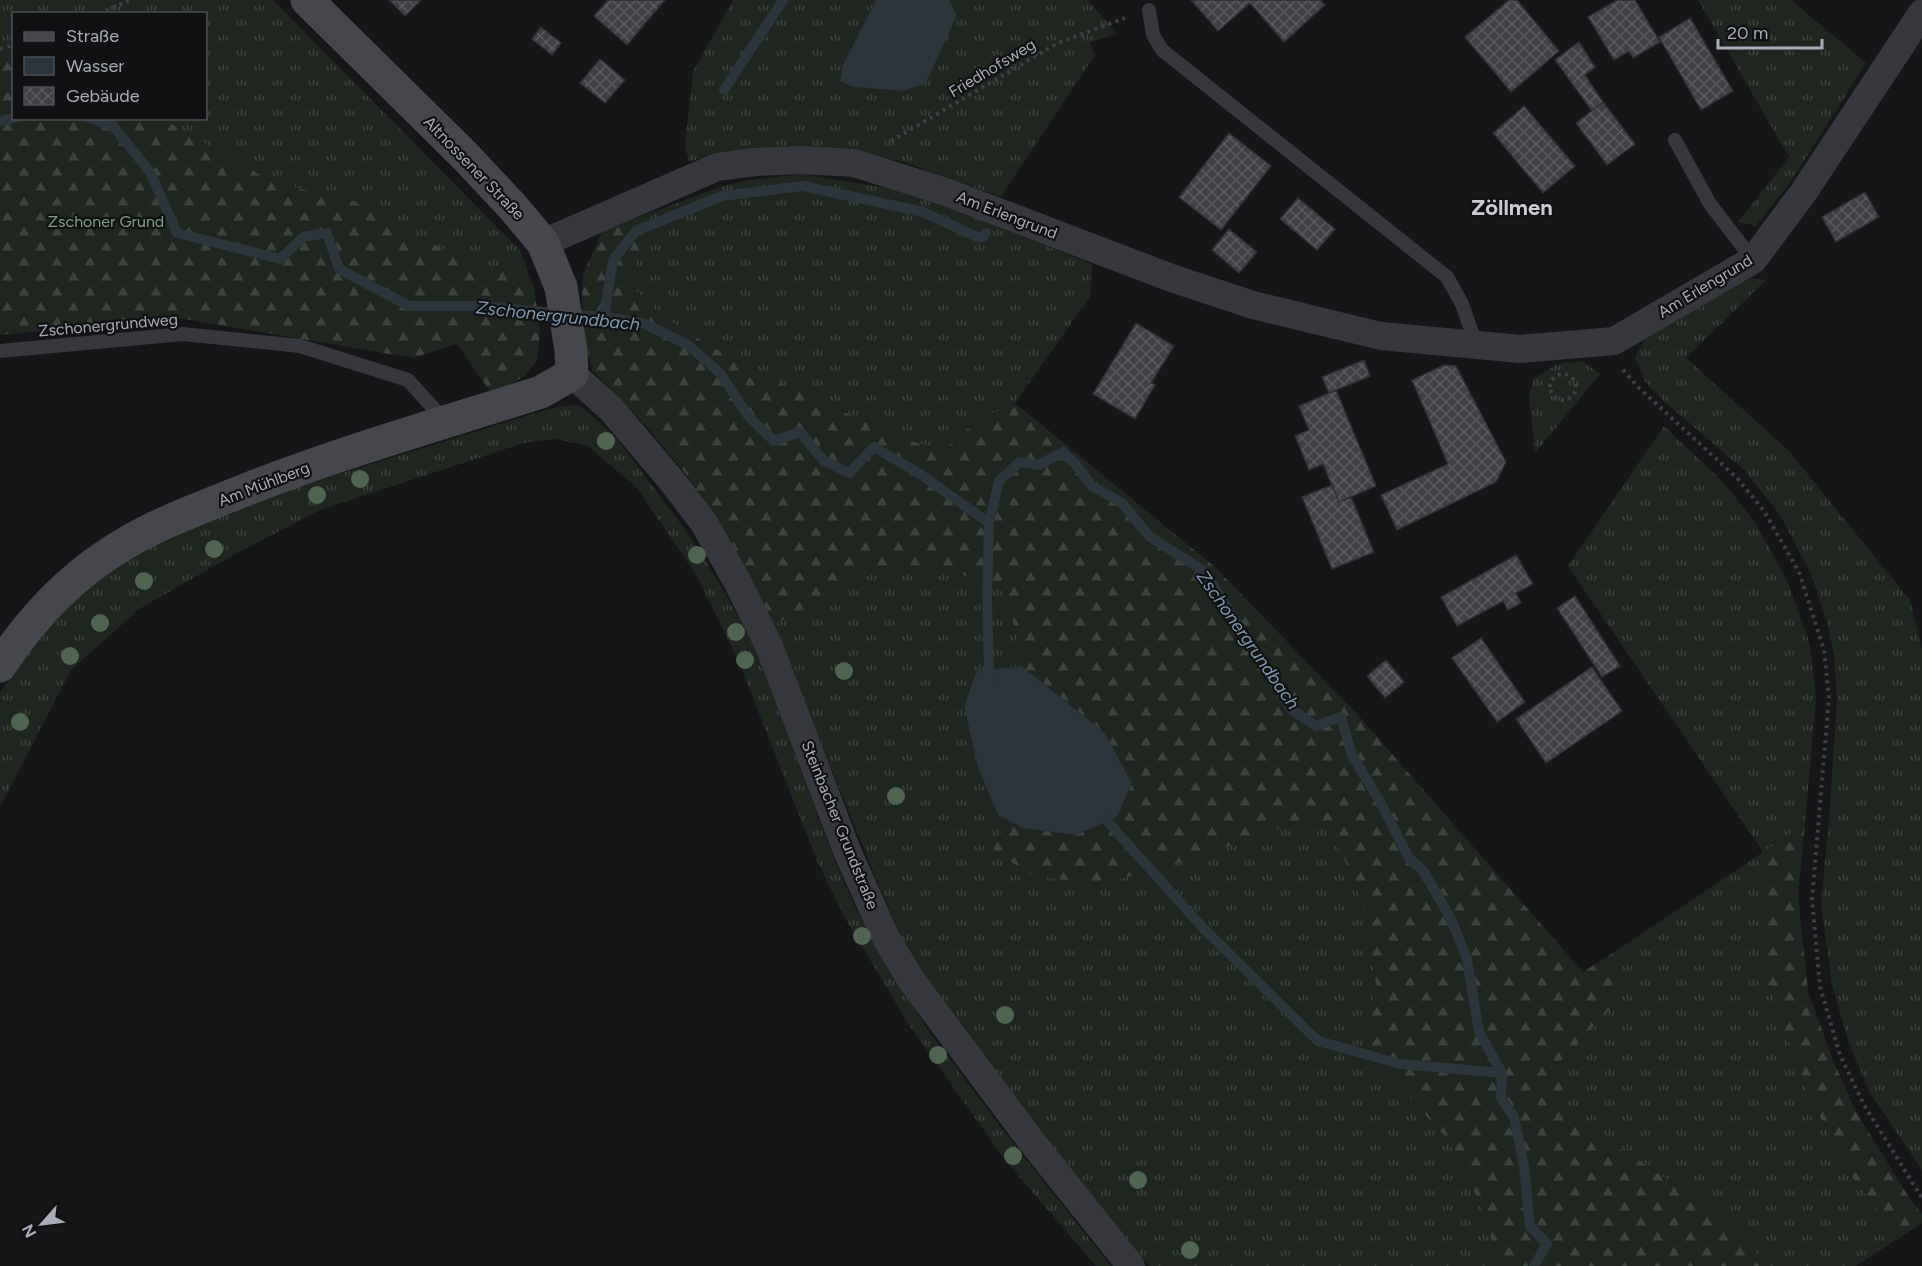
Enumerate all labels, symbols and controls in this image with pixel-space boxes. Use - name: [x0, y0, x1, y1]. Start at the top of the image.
- legend: [12, 12, 207, 120]
- scale bar: [1718, 12, 1822, 50]
- text: 20 m: [1727, 22, 1768, 44]
- text: Straße: [66, 25, 119, 47]
- street label: Friedhofsweg: [945, 35, 1039, 101]
- text: Wasser: [66, 55, 124, 77]
- text: Gebäude: [66, 85, 140, 107]
- street label: Altnossener Straße: [420, 112, 528, 224]
- street label: Am Erlengrund: [954, 187, 1060, 243]
- district label: Zöllmen: [1471, 194, 1553, 221]
- park label: Zschoner Grund: [48, 212, 164, 231]
- street label: Am Erlengrund: [1654, 250, 1756, 322]
- water label: Zschonergrundbach: [475, 296, 641, 336]
- street label: Zschonergrundweg: [37, 309, 179, 341]
- street label: Am Mühlberg: [216, 458, 312, 510]
- water label: Zschonergrundbach: [1192, 566, 1304, 714]
- street label: Steinbacher Grundstraße: [797, 738, 883, 912]
- north arrow: [12, 1194, 72, 1254]
- text: N: [18, 1221, 40, 1241]

